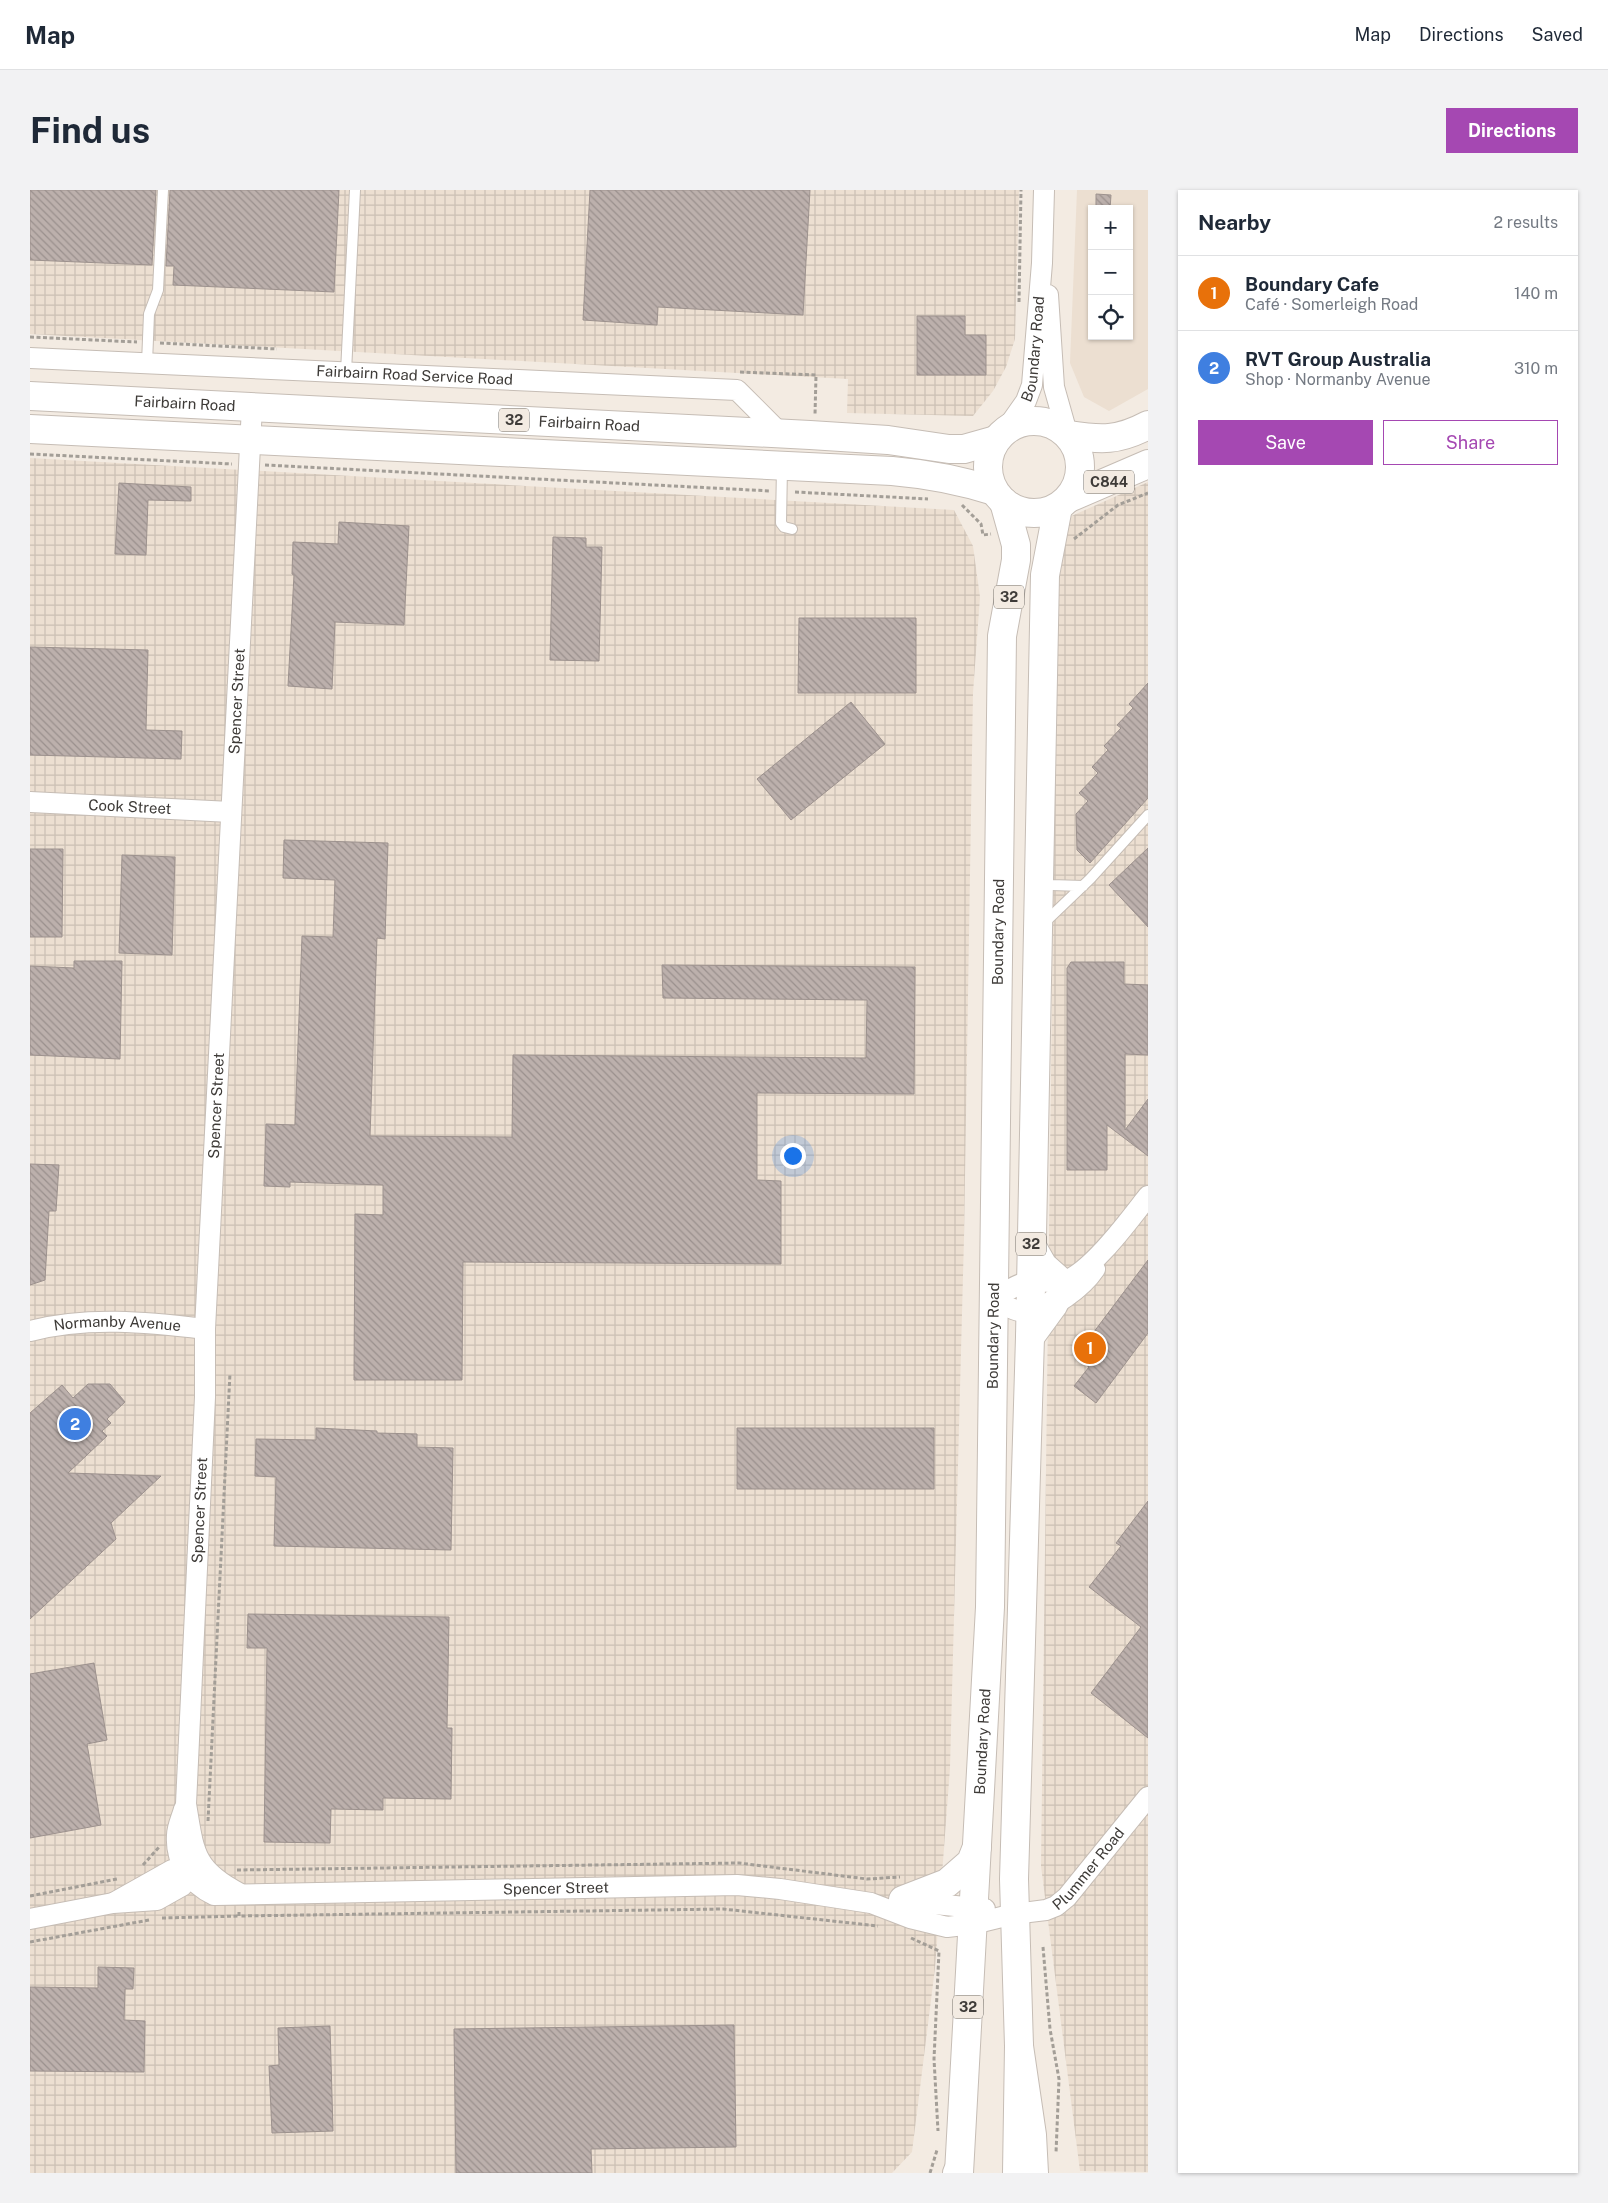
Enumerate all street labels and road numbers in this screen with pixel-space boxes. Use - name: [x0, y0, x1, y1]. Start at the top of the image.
- street label: Boundary Road: [1017, 295, 1047, 404]
- street label: Fairbairn Road Service Road: [316, 362, 513, 388]
- street label: Fairbairn Road: [134, 392, 236, 414]
- road number: 32: [499, 408, 529, 432]
- street label: Fairbairn Road: [538, 412, 640, 434]
- road number: C844: [1084, 470, 1134, 494]
- road number: 32: [994, 586, 1024, 608]
- street label: Spencer Street: [225, 648, 248, 755]
- street label: Cook Street: [88, 796, 172, 817]
- street label: Boundary Road: [989, 879, 1007, 985]
- street label: Spencer Street: [205, 1052, 227, 1159]
- road number: 32: [1016, 1232, 1046, 1256]
- street label: Boundary Road: [984, 1282, 1002, 1389]
- street label: Normanby Avenue: [52, 1313, 182, 1334]
- street label: Spencer Street: [188, 1457, 210, 1564]
- street label: Boundary Road: [971, 1688, 994, 1795]
- street label: Plummer Road: [1049, 1824, 1128, 1913]
- street label: Spencer Street: [503, 1878, 609, 1897]
- road number: 32: [953, 1995, 983, 2018]

